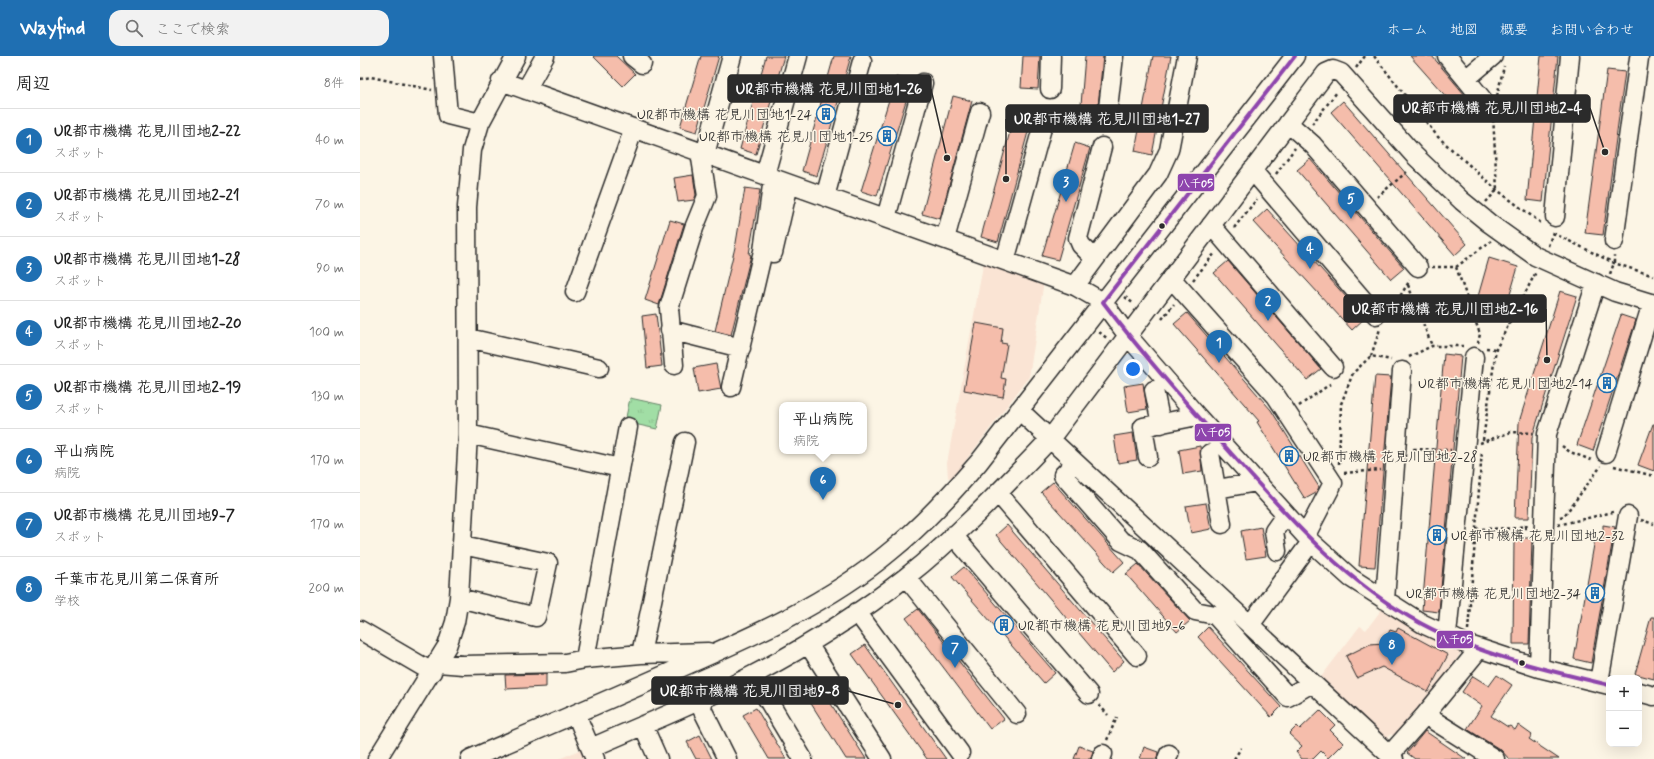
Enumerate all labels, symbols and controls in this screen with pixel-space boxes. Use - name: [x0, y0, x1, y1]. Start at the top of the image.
- search box: [109, 10, 389, 46]
- text: Wayfind: [20, 16, 85, 41]
- icon: search: [123, 17, 145, 39]
- text: ここで検索: [155, 20, 230, 40]
- text: ホーム: [1387, 21, 1428, 39]
- text: 地図: [1450, 21, 1478, 39]
- text: 概要: [1500, 21, 1528, 39]
- text: お問い合わせ: [1550, 21, 1634, 39]
- text: 周辺: [16, 73, 50, 95]
- text: 8件: [324, 75, 344, 92]
- callout: UR都市機構 花見川団地1-26: [728, 75, 931, 102]
- text: UR都市機構 花見川団地1-26: [736, 80, 922, 100]
- callout: UR都市機構 花見川団地2-4: [1394, 95, 1590, 122]
- text: UR都市機構 花見川団地2-4: [1402, 99, 1582, 119]
- building icon: UR都市機構 花見川団地1-24: [815, 103, 837, 125]
- callout: UR都市機構 花見川団地1-27: [1006, 105, 1208, 132]
- place label: UR都市機構 花見川団地1-24: [637, 106, 812, 124]
- text: UR都市機構 花見川団地1-27: [1014, 110, 1200, 130]
- text: UR都市機構 花見川団地2-22: [54, 122, 241, 142]
- building icon: UR都市機構 花見川団地1-25: [876, 125, 898, 147]
- place label: UR都市機構 花見川団地1-25: [699, 128, 873, 146]
- text: 1: [26, 132, 32, 149]
- text: 40 m: [315, 132, 344, 149]
- text: スポット: [54, 145, 106, 162]
- pin: 3: [1053, 169, 1079, 202]
- line badge: 八千05: [1177, 173, 1215, 192]
- text: 八千05: [1179, 177, 1213, 191]
- text: UR都市機構 花見川団地2-21: [54, 186, 239, 206]
- pin: 5: [1338, 186, 1364, 219]
- text: 2: [26, 196, 32, 213]
- text: 70 m: [315, 196, 344, 213]
- text: スポット: [54, 209, 106, 226]
- unlabelled marker: [1157, 221, 1167, 231]
- pin: 4: [1297, 236, 1323, 269]
- text: UR都市機構 花見川団地1-28: [54, 250, 241, 270]
- text: 3: [26, 260, 32, 277]
- text: 90 m: [316, 260, 344, 277]
- text: スポット: [54, 273, 106, 290]
- pin: 2: [1255, 288, 1281, 321]
- callout: UR都市機構 花見川団地2-16: [1344, 295, 1546, 322]
- text: UR都市機構 花見川団地2-16: [1352, 300, 1538, 320]
- text: UR都市機構 花見川団地2-20: [54, 314, 242, 334]
- text: 4: [25, 324, 33, 341]
- text: 100 m: [309, 324, 344, 341]
- pin: 1: [1206, 330, 1232, 363]
- text: スポット: [54, 337, 106, 354]
- your location: [1123, 359, 1143, 379]
- building icon: UR都市機構 花見川団地2-14: [1596, 372, 1618, 394]
- place label: UR都市機構 花見川団地2-14: [1418, 375, 1593, 393]
- text: UR都市機構 花見川団地2-19: [54, 378, 241, 398]
- text: 5: [25, 388, 33, 405]
- text: 130 m: [311, 388, 344, 405]
- text: スポット: [54, 401, 106, 418]
- popup: [779, 402, 867, 454]
- text: 平山病院: [793, 410, 853, 430]
- line badge: 八千05: [1194, 423, 1232, 442]
- text: 八千05: [1196, 426, 1230, 440]
- text: 病院: [793, 433, 819, 450]
- text: 平山病院: [54, 442, 114, 462]
- building icon: UR都市機構 花見川団地2-28: [1278, 445, 1300, 467]
- place label: UR都市機構 花見川団地2-28: [1303, 448, 1478, 466]
- text: 6: [26, 452, 32, 469]
- text: 170 m: [310, 452, 344, 469]
- text: 病院: [54, 465, 80, 482]
- pin: 6: [810, 467, 836, 500]
- text: UR都市機構 花見川団地9-7: [54, 506, 235, 526]
- text: 7: [25, 516, 33, 533]
- text: 170 m: [310, 516, 344, 533]
- building icon: UR都市機構 花見川団地2-32: [1426, 524, 1448, 546]
- place label: UR都市機構 花見川団地2-32: [1451, 527, 1625, 545]
- text: スポット: [54, 529, 106, 546]
- text: 千葉市花見川第二保育所: [54, 570, 219, 590]
- text: 8: [25, 580, 33, 597]
- text: 200 m: [309, 580, 344, 597]
- building icon: UR都市機構 花見川団地2-34: [1584, 582, 1606, 604]
- place label: UR都市機構 花見川団地2-34: [1406, 585, 1582, 603]
- text: 学校: [54, 593, 80, 610]
- building icon: UR都市機構 花見川団地9-6: [993, 614, 1015, 636]
- place label: UR都市機構 花見川団地9-6: [1018, 617, 1185, 635]
- line badge: 八千05: [1436, 630, 1474, 649]
- pin: 8: [1379, 632, 1405, 665]
- text: 八千05: [1438, 633, 1472, 647]
- pin: 7: [942, 635, 968, 668]
- unlabelled marker: [1517, 658, 1527, 668]
- map controls: [1606, 675, 1642, 747]
- button: +: [1606, 675, 1642, 711]
- callout: UR都市機構 花見川団地9-8: [652, 677, 848, 704]
- text: UR都市機構 花見川団地9-8: [660, 682, 840, 702]
- button: −: [1606, 711, 1642, 747]

